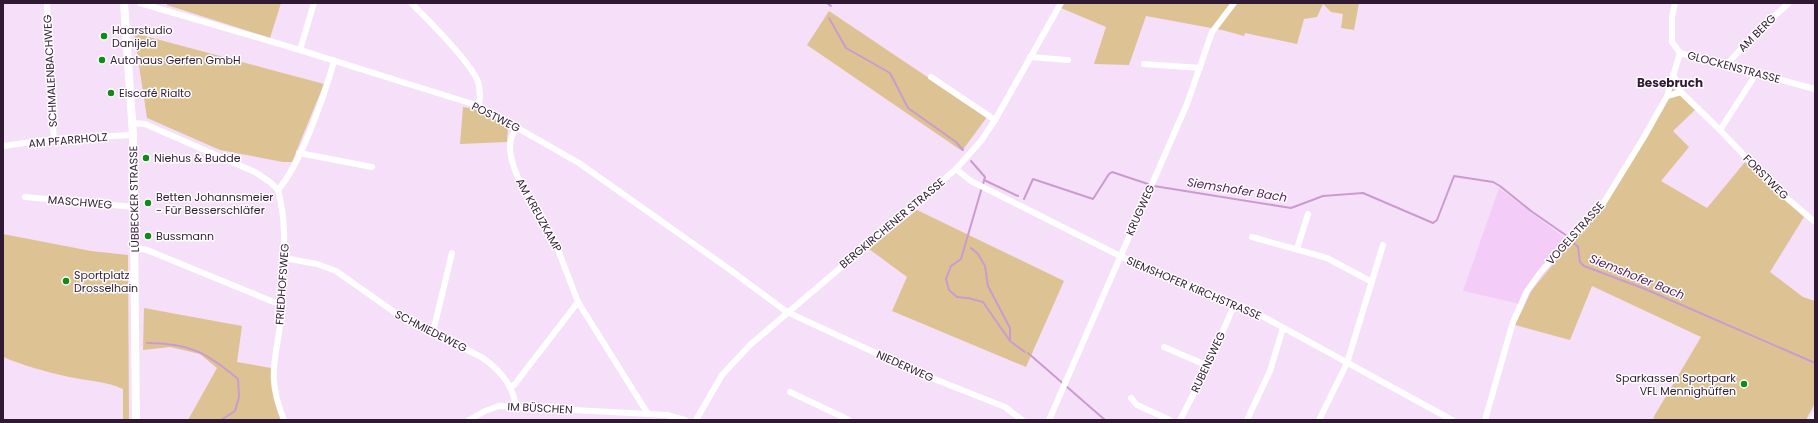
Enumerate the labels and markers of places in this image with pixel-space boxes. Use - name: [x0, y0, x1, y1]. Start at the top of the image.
- place label: Haarstudio Danijela: [112, 22, 173, 51]
- marker: Haarstudio Danijela: [99, 31, 109, 41]
- place label: Autohaus Gerfen GmbH: [110, 52, 241, 68]
- marker: Autohaus Gerfen GmbH: [97, 55, 107, 65]
- place label: Eiscafé Rialto: [119, 85, 191, 101]
- marker: Eiscafé Rialto: [106, 88, 116, 98]
- place label: Niehus & Budde: [154, 150, 241, 166]
- marker: Niehus & Budde: [141, 153, 151, 163]
- place label: Betten Johannsmeier - Für Besserschläfer: [156, 189, 273, 218]
- marker: Betten Johannsmeier - Für Besserschläfer: [143, 198, 153, 208]
- place label: Bussmann: [156, 228, 214, 244]
- marker: Bussmann: [143, 231, 153, 241]
- place label: Sportplatz Drosselhain: [74, 267, 138, 296]
- marker: Sportplatz Drosselhain: [61, 276, 71, 286]
- place label: Sparkassen Sportpark VFL Mennighüffen: [1616, 370, 1736, 399]
- marker: Sparkassen Sportpark VFL Mennighüffen: [1739, 379, 1749, 389]

